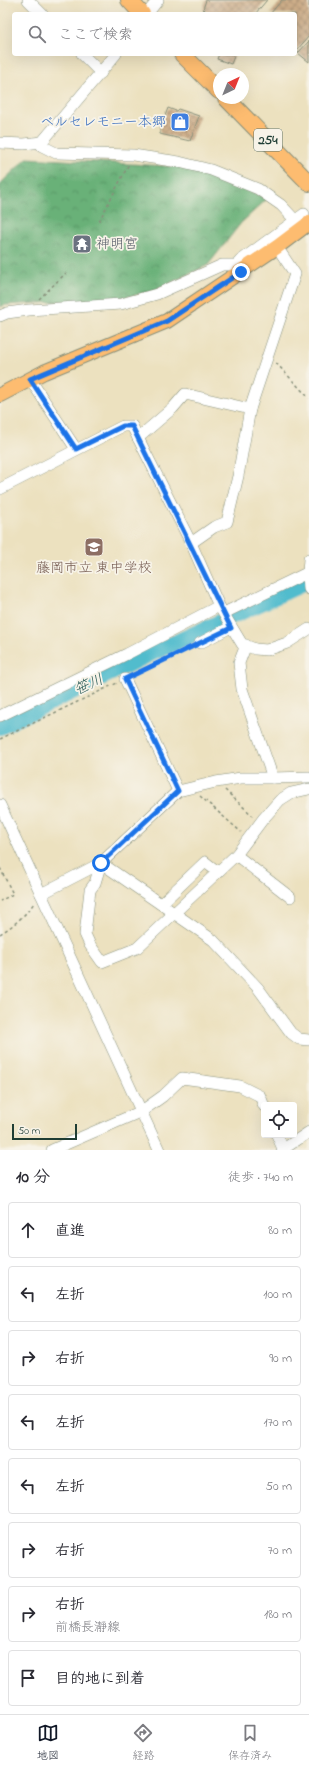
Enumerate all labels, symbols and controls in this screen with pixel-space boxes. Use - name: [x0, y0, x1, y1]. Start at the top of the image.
- search box: [12, 12, 297, 56]
- icon: search: [26, 23, 48, 45]
- text: ここで検索: [58, 24, 133, 46]
- north arrow: [213, 68, 249, 104]
- shop icon: ベルセレモニー本郷: [169, 111, 191, 133]
- place label: ベルセレモニー本郷: [40, 112, 166, 133]
- road number: 254: [254, 129, 282, 151]
- temple icon: 神明宮: [71, 233, 93, 255]
- place label: 神明宮: [96, 234, 138, 255]
- route end: [232, 263, 250, 281]
- school or university icon: 藤岡市立 東中学校: [83, 536, 105, 558]
- place label: 藤岡市立 東中学校: [36, 558, 152, 579]
- water label: 笹川: [71, 669, 107, 701]
- route start: [92, 854, 110, 872]
- map controls: [261, 1102, 297, 1138]
- button: locate: [261, 1102, 297, 1138]
- scale bar: [12, 1122, 77, 1141]
- text: 50 m: [18, 1123, 40, 1139]
- text: 10 分: [16, 1165, 50, 1190]
- text: 徒歩 · 740 m: [228, 1168, 293, 1187]
- icon: ahead: [17, 1219, 39, 1241]
- text: 直進: [55, 1220, 85, 1242]
- text: 80 m: [268, 1221, 292, 1240]
- icon: left: [17, 1283, 39, 1305]
- text: 左折: [55, 1284, 85, 1306]
- text: 100 m: [263, 1285, 292, 1304]
- icon: right: [17, 1347, 39, 1369]
- text: 右折: [55, 1348, 85, 1370]
- text: 90 m: [269, 1349, 292, 1368]
- icon: left: [17, 1411, 39, 1433]
- text: 左折: [55, 1412, 85, 1434]
- text: 170 m: [264, 1413, 292, 1432]
- icon: left: [17, 1475, 39, 1497]
- text: 左折: [55, 1476, 85, 1498]
- text: 50 m: [266, 1477, 292, 1496]
- icon: right: [17, 1539, 39, 1561]
- text: 右折: [55, 1540, 85, 1562]
- text: 70 m: [268, 1541, 292, 1560]
- text: 右折: [55, 1594, 85, 1616]
- icon: right: [17, 1603, 39, 1625]
- text: 180 m: [264, 1605, 292, 1624]
- text: 前橋長瀞線: [55, 1618, 120, 1637]
- icon: arrive: [17, 1667, 39, 1689]
- text: 目的地に到着: [55, 1668, 145, 1690]
- tab: 地図: [37, 1722, 59, 1764]
- tab: 経路: [132, 1722, 154, 1764]
- tab: 保存済み: [228, 1722, 272, 1764]

